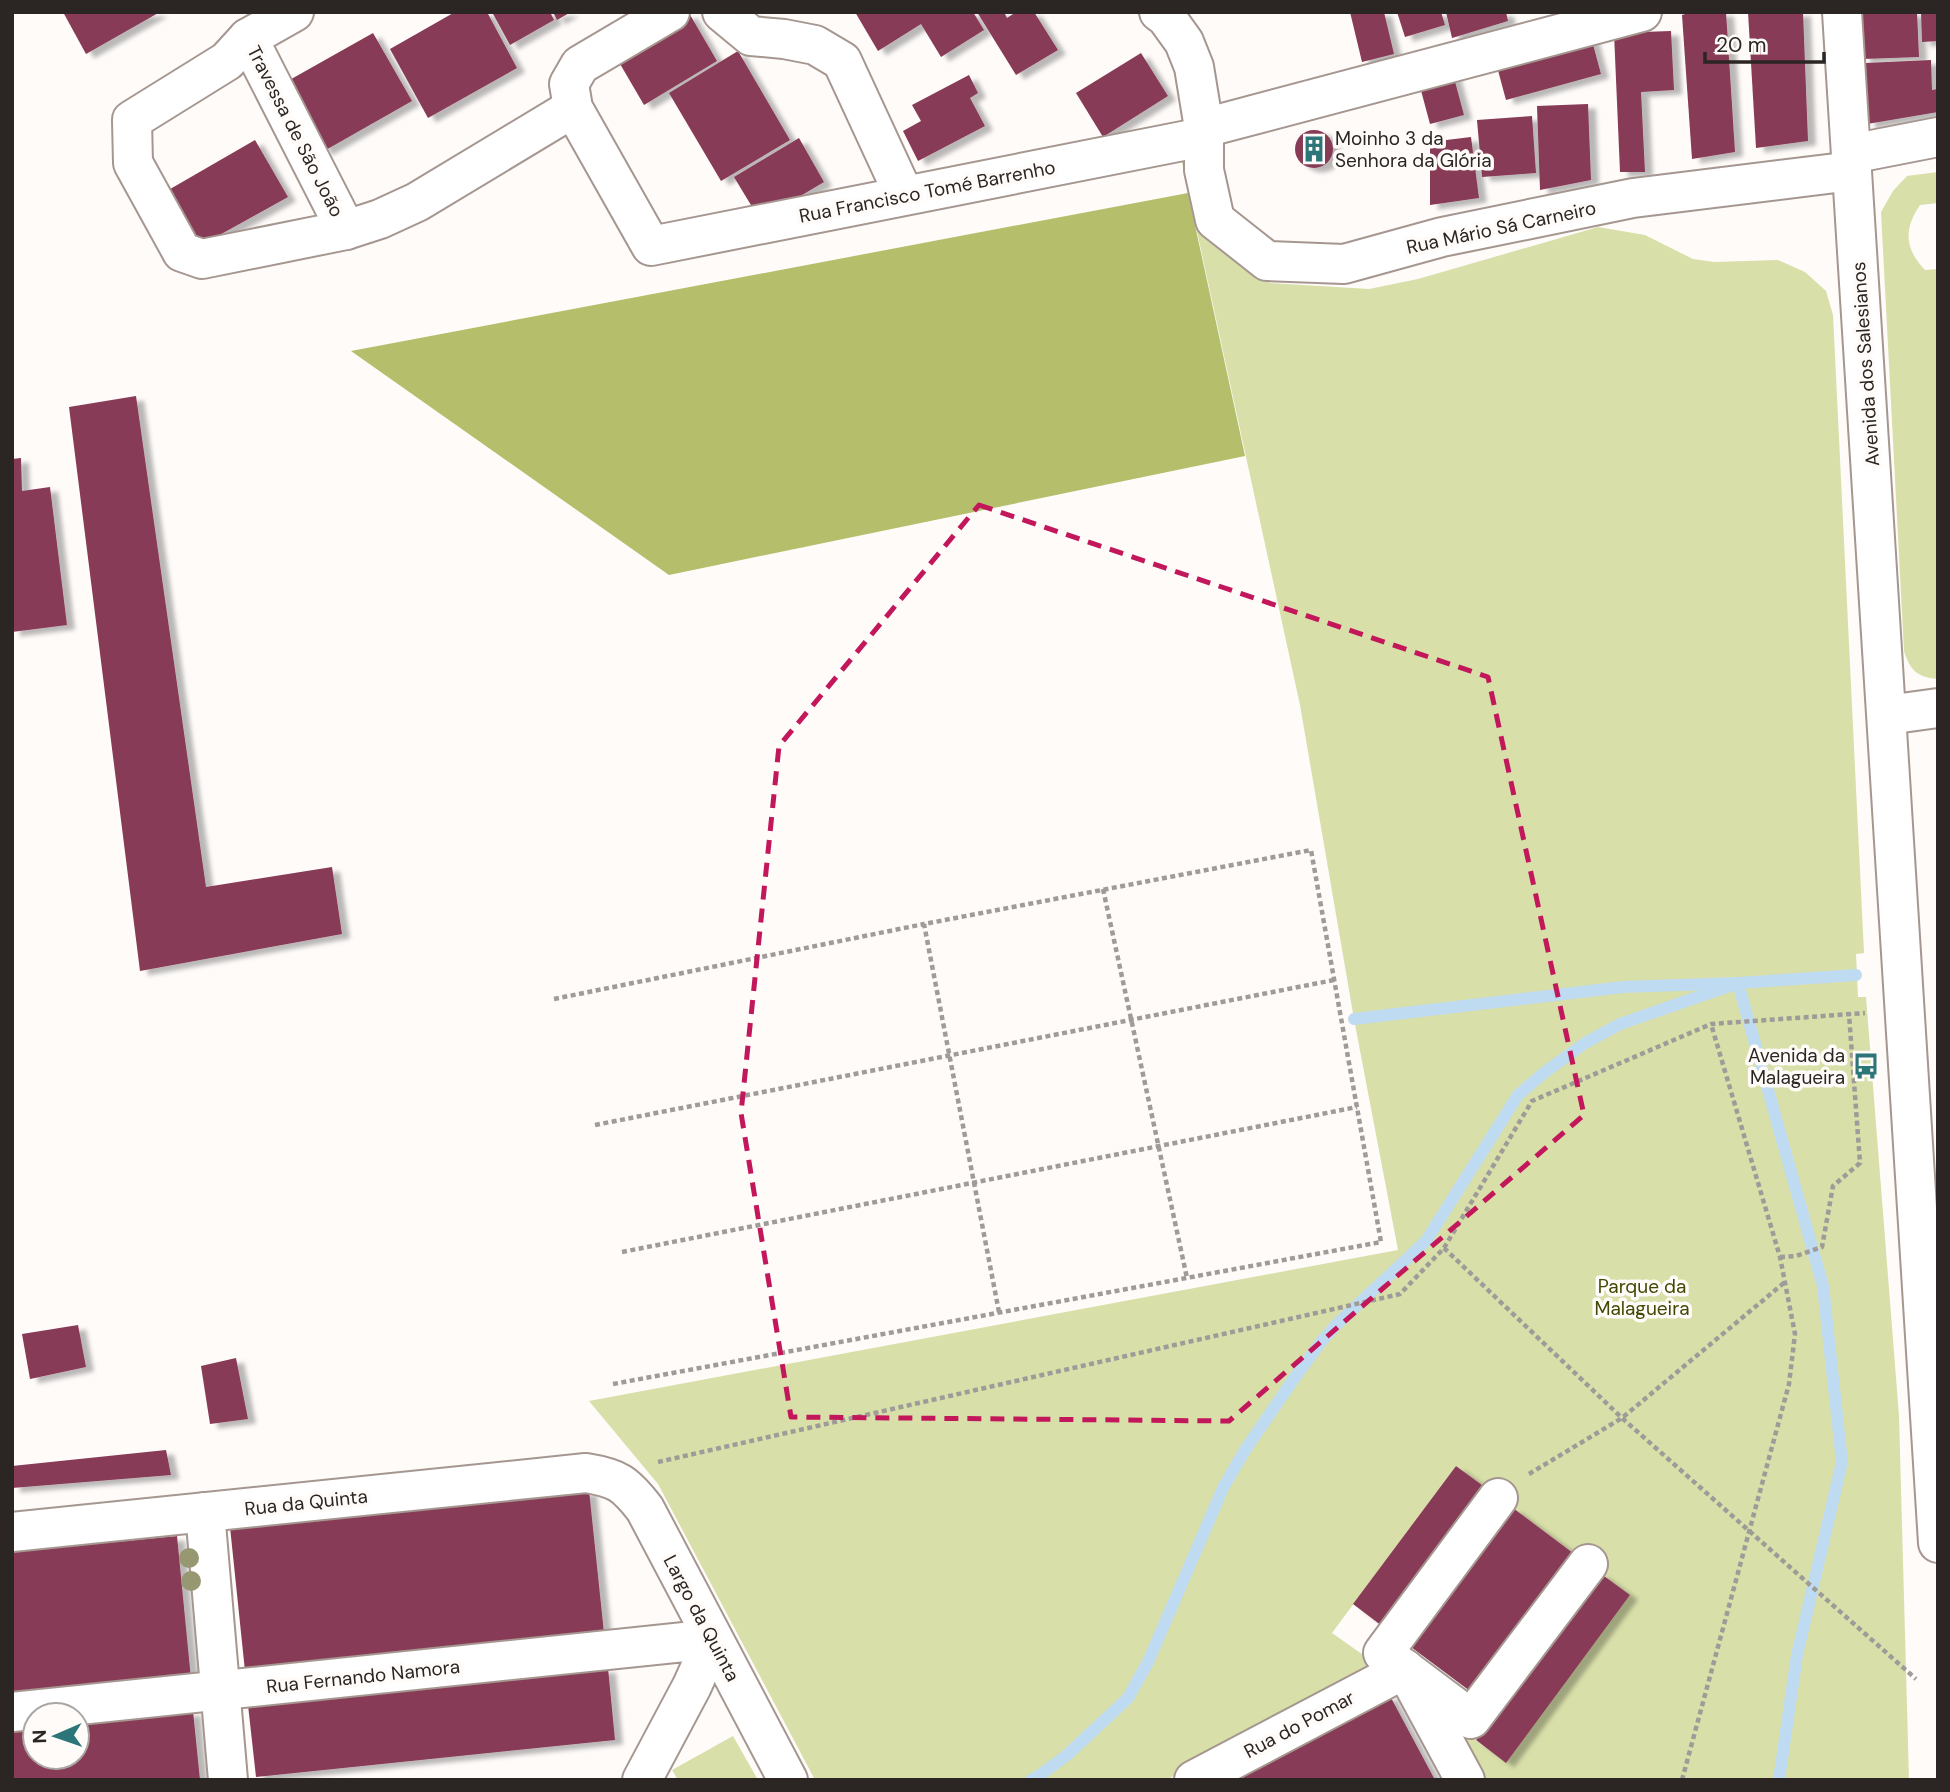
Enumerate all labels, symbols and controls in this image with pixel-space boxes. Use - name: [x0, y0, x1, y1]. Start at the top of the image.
- scale bar: [1705, 21, 1824, 65]
- text: 20 m: [1716, 31, 1767, 59]
- street label: Travessa de São João: [241, 41, 350, 221]
- place label: Moinho 3 da Senhora da Glória: [1335, 126, 1491, 173]
- building icon: Moinho 3 da Senhora da Glória: [1299, 134, 1329, 164]
- street label: Rua Francisco Tomé Barrenho: [797, 154, 1057, 229]
- street label: Rua Mário Sá Carneiro: [1404, 195, 1598, 260]
- street label: Avenida dos Salesianos: [1846, 261, 1885, 467]
- place label: Avenida da Malagueira: [1748, 1043, 1845, 1090]
- bus stop icon: Avenida da Malagueira: [1851, 1051, 1881, 1081]
- park label: Parque da Malagueira: [1594, 1274, 1690, 1321]
- street label: Rua da Quinta: [243, 1484, 369, 1521]
- street label: Largo da Quinta: [658, 1551, 745, 1686]
- street label: Rua Fernando Namora: [265, 1654, 461, 1699]
- street label: Rua do Pomar: [1240, 1685, 1359, 1764]
- north arrow: [21, 1701, 91, 1771]
- text: N: [27, 1729, 52, 1744]

